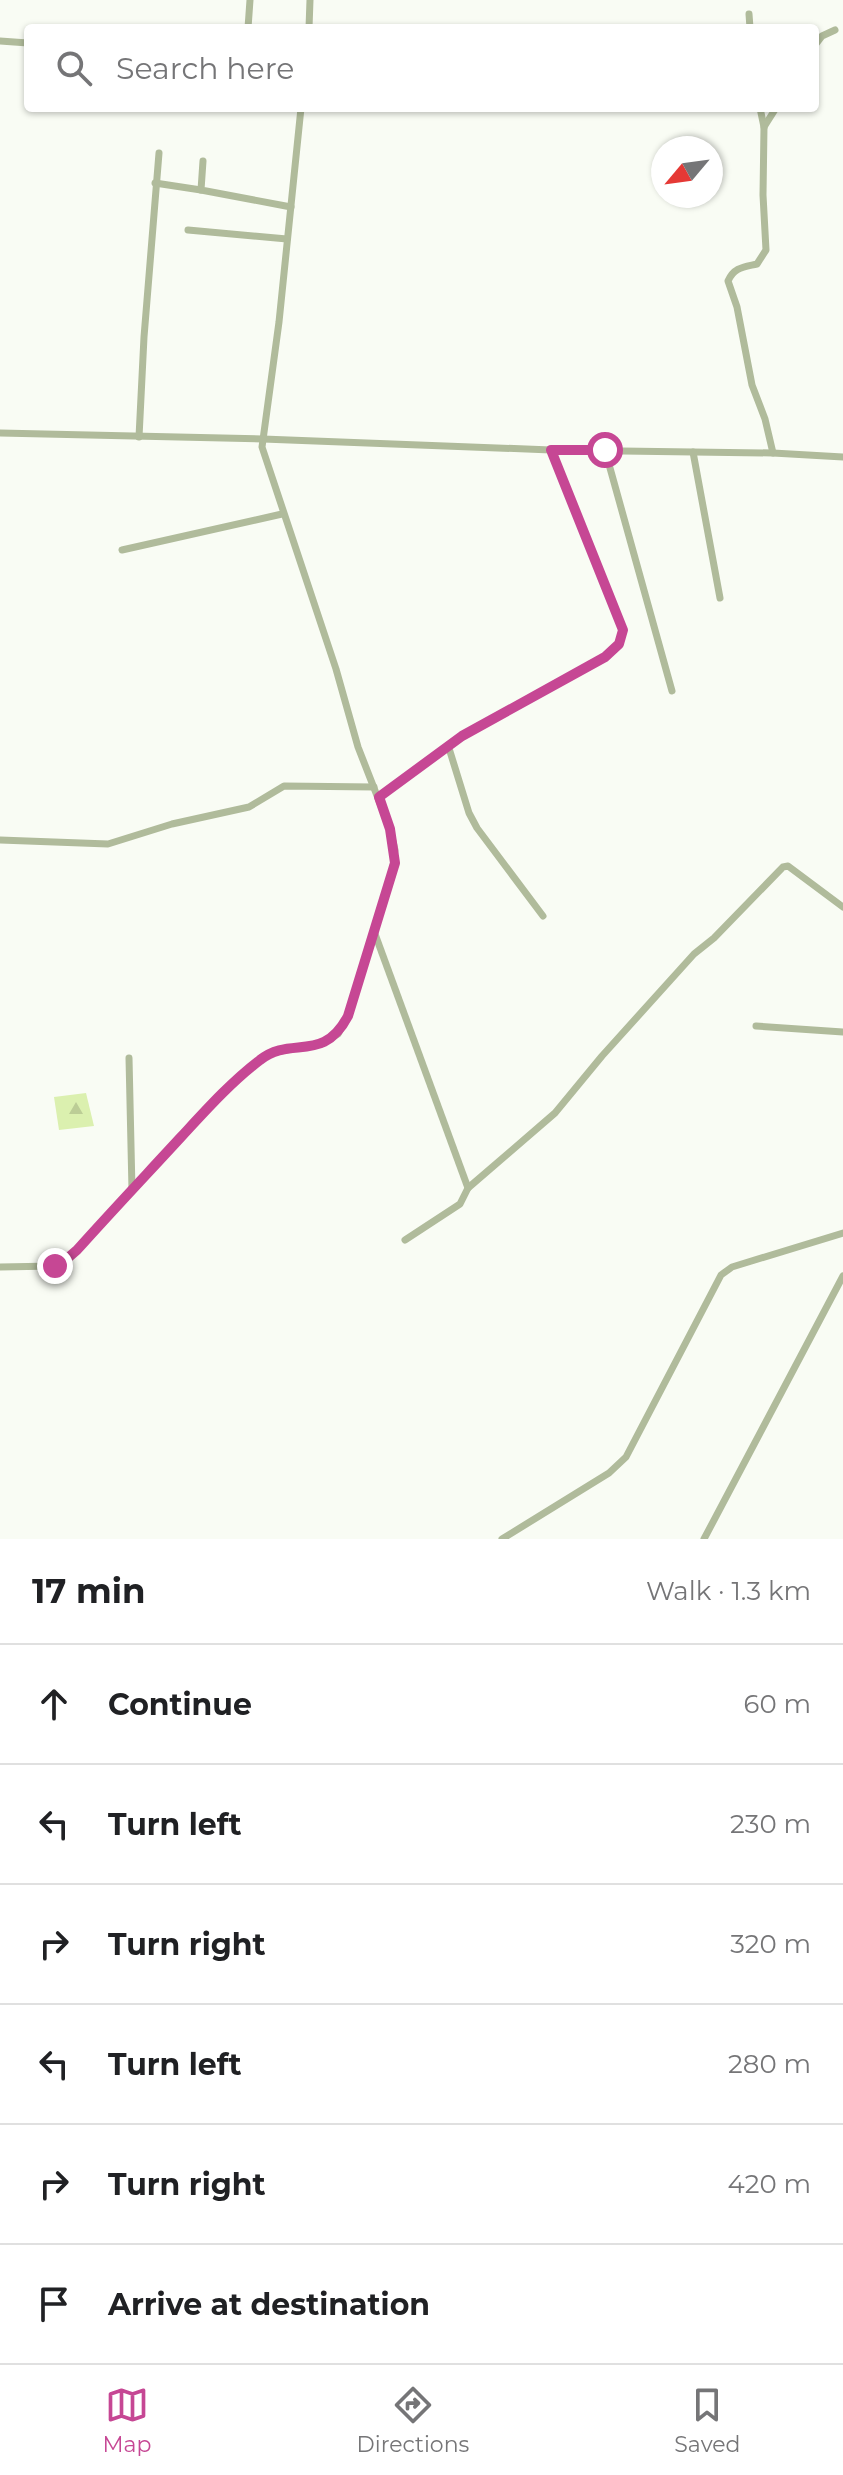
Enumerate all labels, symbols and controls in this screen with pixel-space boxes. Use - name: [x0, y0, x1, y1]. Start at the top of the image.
- search box: [24, 24, 819, 112]
- icon: search: [52, 46, 96, 90]
- text: Search here: [116, 50, 294, 87]
- north arrow: [651, 136, 723, 208]
- route start: [587, 432, 623, 468]
- route end: [37, 1248, 73, 1284]
- text: 17 min: [32, 1570, 145, 1612]
- text: Walk · 1.3 km: [646, 1575, 811, 1607]
- icon: ahead: [32, 1682, 76, 1726]
- text: Continue: [108, 1686, 252, 1723]
- text: 60 m: [744, 1688, 811, 1720]
- icon: left: [32, 1802, 76, 1846]
- text: Turn left: [108, 1806, 241, 1843]
- text: 230 m: [730, 1808, 811, 1840]
- icon: right: [32, 1922, 76, 1966]
- text: Turn right: [108, 1926, 265, 1963]
- text: 320 m: [730, 1928, 811, 1960]
- icon: left: [32, 2042, 76, 2086]
- text: Turn left: [108, 2046, 241, 2083]
- text: 280 m: [728, 2048, 811, 2080]
- icon: right: [32, 2162, 76, 2206]
- text: Turn right: [108, 2166, 265, 2203]
- text: 420 m: [728, 2168, 811, 2200]
- icon: arrive: [32, 2282, 76, 2326]
- text: Arrive at destination: [108, 2286, 430, 2323]
- tab: Map: [103, 2383, 151, 2458]
- tab: Directions: [357, 2383, 469, 2458]
- tab: Saved: [674, 2383, 740, 2458]

